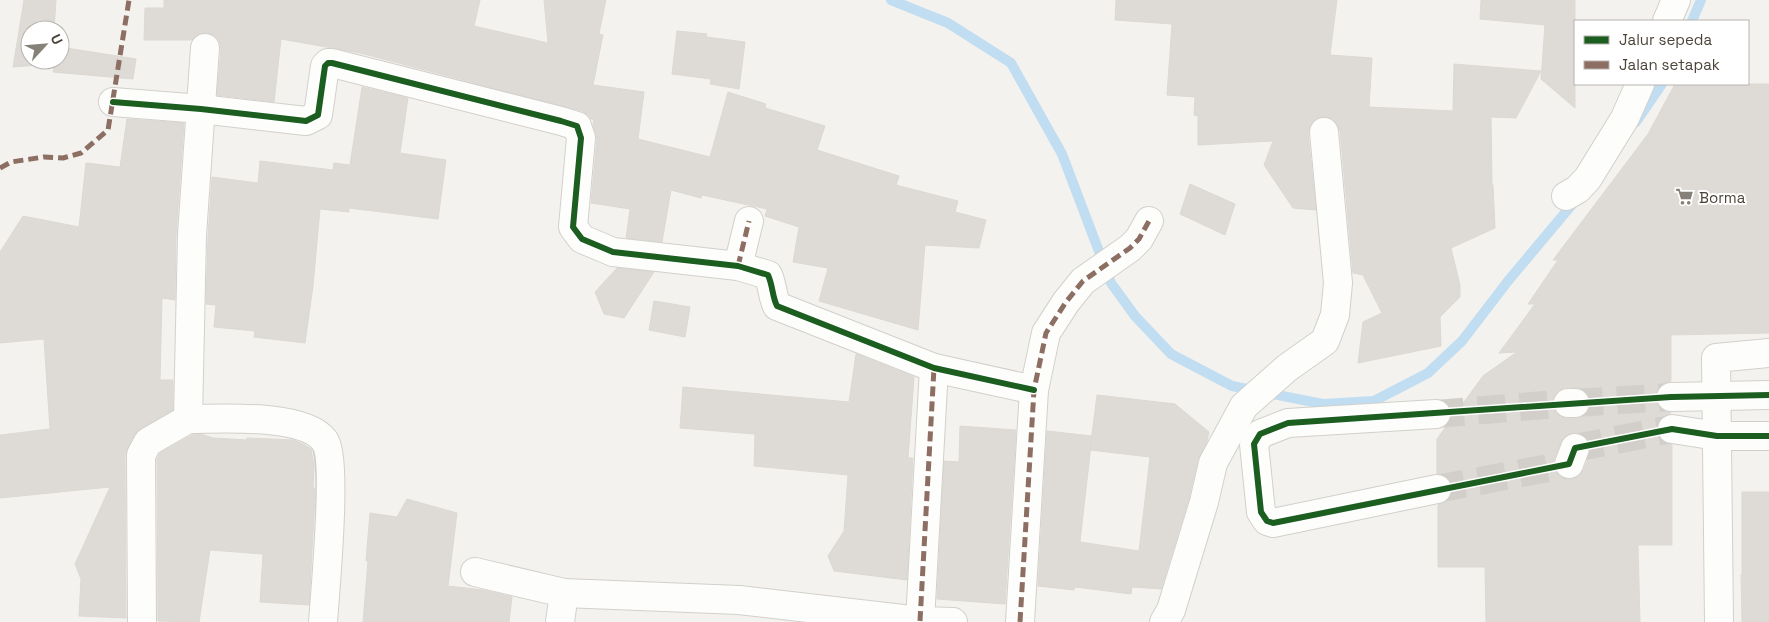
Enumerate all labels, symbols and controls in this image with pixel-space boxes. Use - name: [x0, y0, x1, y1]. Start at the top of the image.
- north arrow: [20, 20, 70, 70]
- legend: [1574, 20, 1749, 85]
- text: Jalur sepeda: [1619, 30, 1713, 49]
- text: U: [47, 31, 67, 47]
- text: Jalan setapak: [1619, 55, 1720, 74]
- supermarket icon: Borma: [1675, 187, 1695, 207]
- place label: Borma: [1699, 188, 1746, 207]

